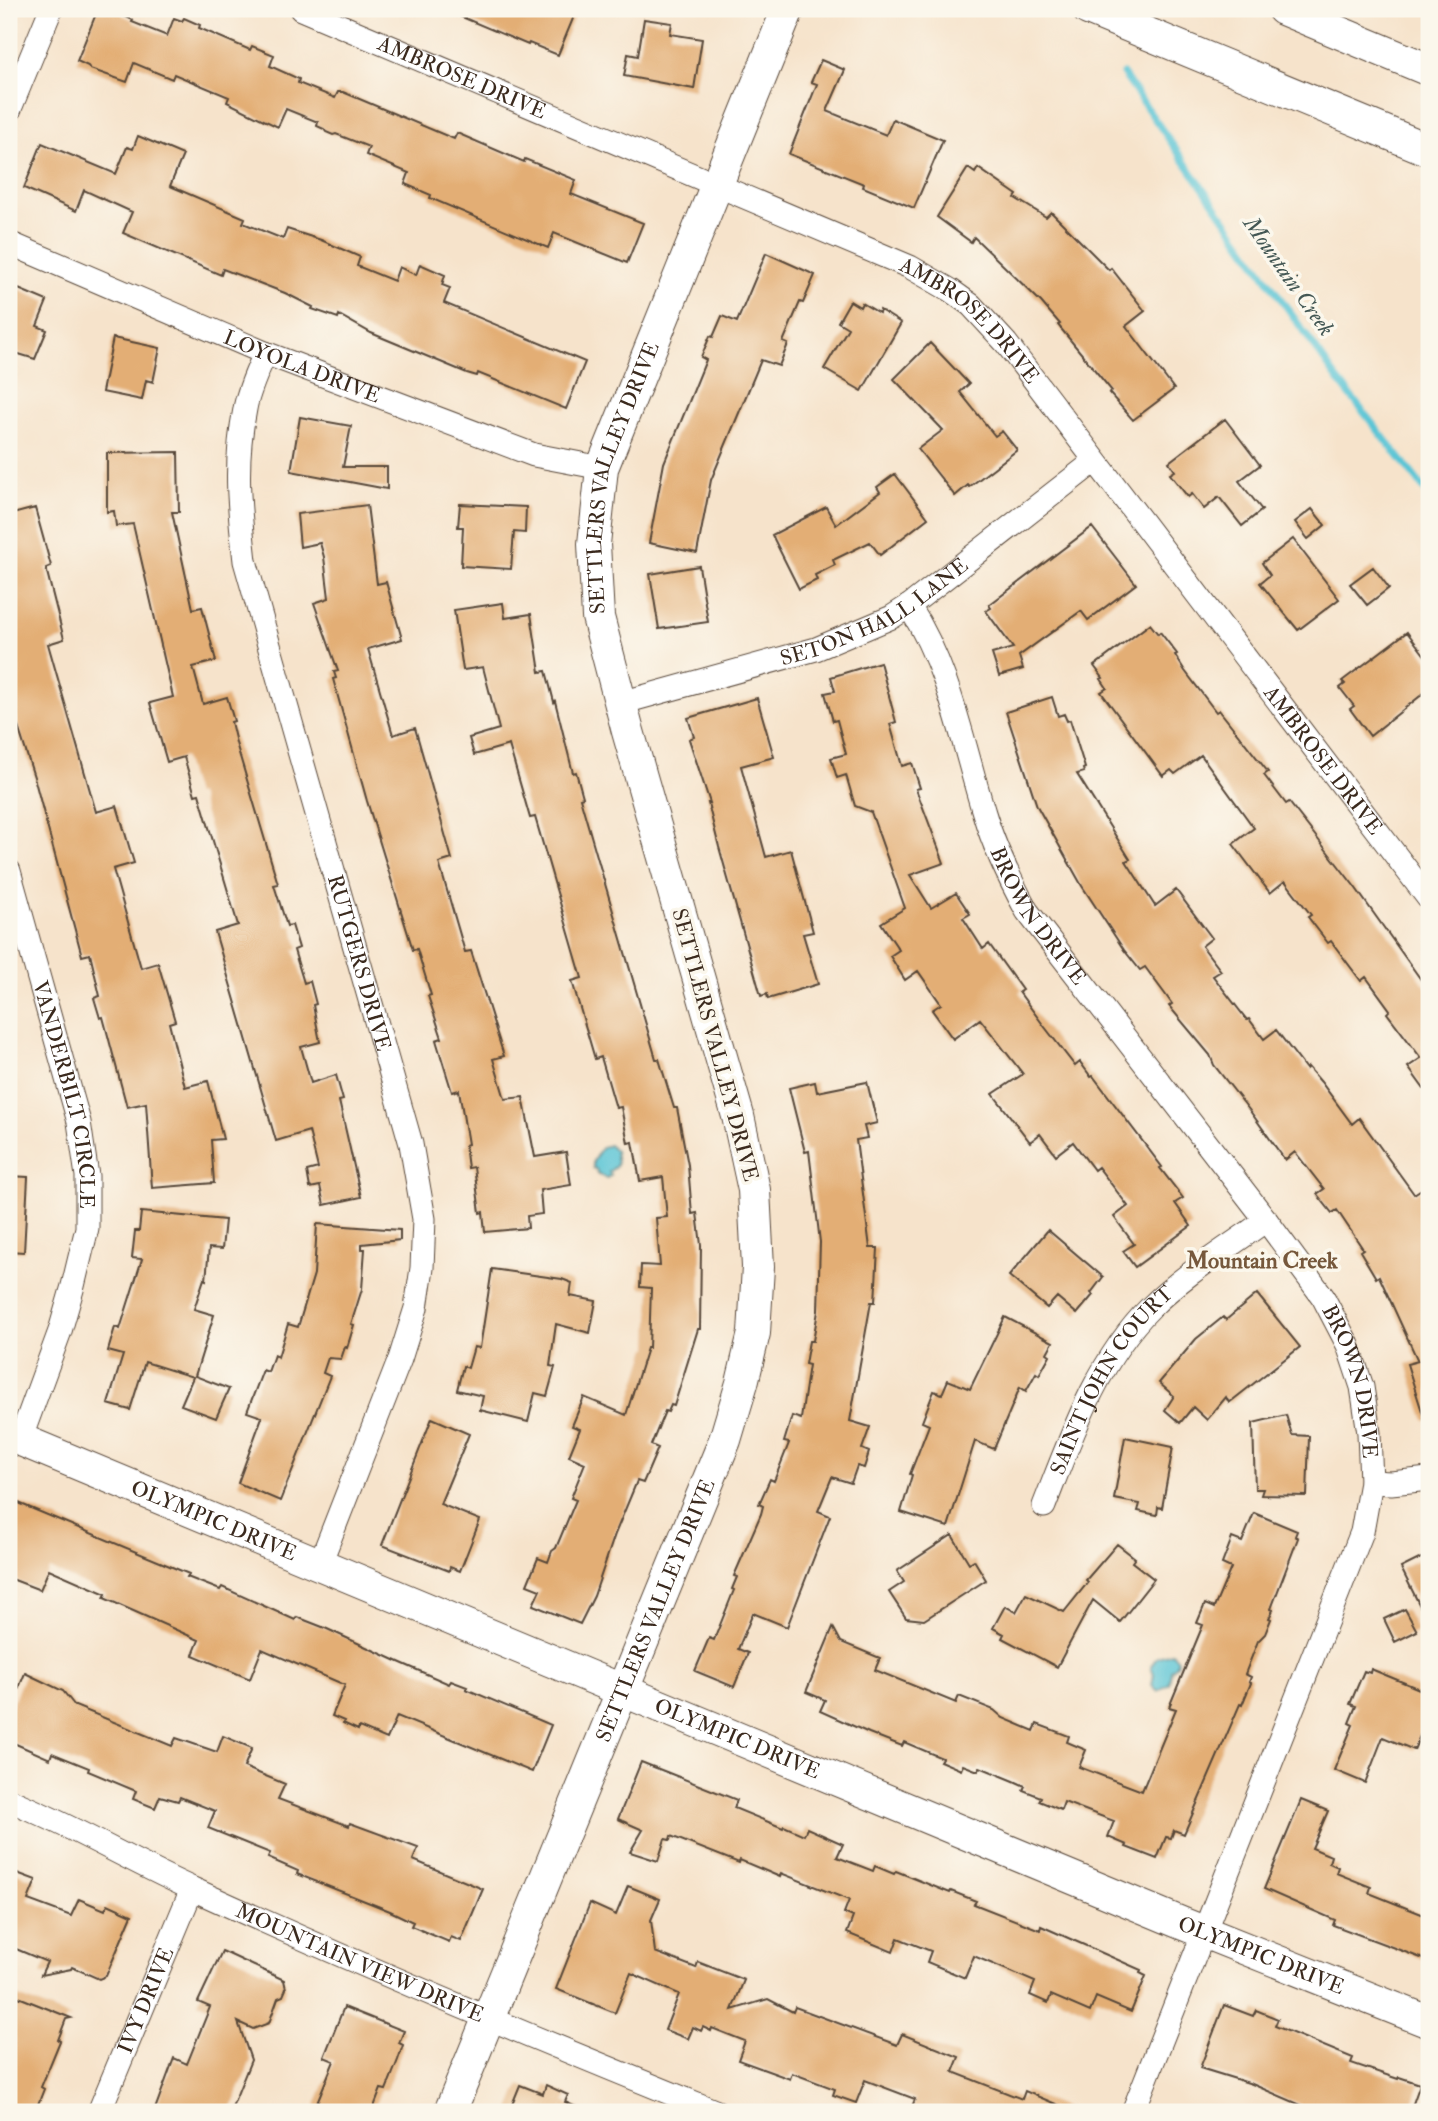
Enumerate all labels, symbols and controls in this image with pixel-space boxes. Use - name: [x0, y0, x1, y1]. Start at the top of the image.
- street label: AMBROSE DRIVE: [373, 29, 551, 125]
- water label: Mountain Creek: [1236, 209, 1341, 342]
- street label: AMBROSE DRIVE: [895, 250, 1045, 389]
- street label: LOYOLA DRIVE: [220, 323, 384, 409]
- street label: SETTLERS VALLEY DRIVE: [580, 338, 665, 615]
- street label: SETON HALL LANE: [777, 552, 974, 672]
- street label: AMBROSE DRIVE: [1257, 679, 1389, 840]
- street label: BROWN DRIVE: [984, 843, 1092, 990]
- street label: RUTGERS DRIVE: [321, 872, 397, 1054]
- street label: SETTLERS VALLEY DRIVE: [666, 905, 764, 1185]
- street label: VANDERBILT CIRCLE: [27, 977, 101, 1209]
- district label: Mountain Creek: [1185, 1246, 1339, 1275]
- street label: SAINT JOHN COURT: [1044, 1279, 1179, 1479]
- street label: BROWN DRIVE: [1316, 1300, 1384, 1459]
- street label: OLYMPIC DRIVE: [127, 1474, 301, 1567]
- street label: SETTLERS VALLEY DRIVE: [589, 1475, 721, 1746]
- street label: OLYMPIC DRIVE: [651, 1692, 824, 1785]
- street label: MOUNTAIN VIEW DRIVE: [232, 1897, 488, 2028]
- street label: OLYMPIC DRIVE: [1174, 1910, 1348, 2000]
- street label: IVY DRIVE: [111, 1943, 180, 2058]

